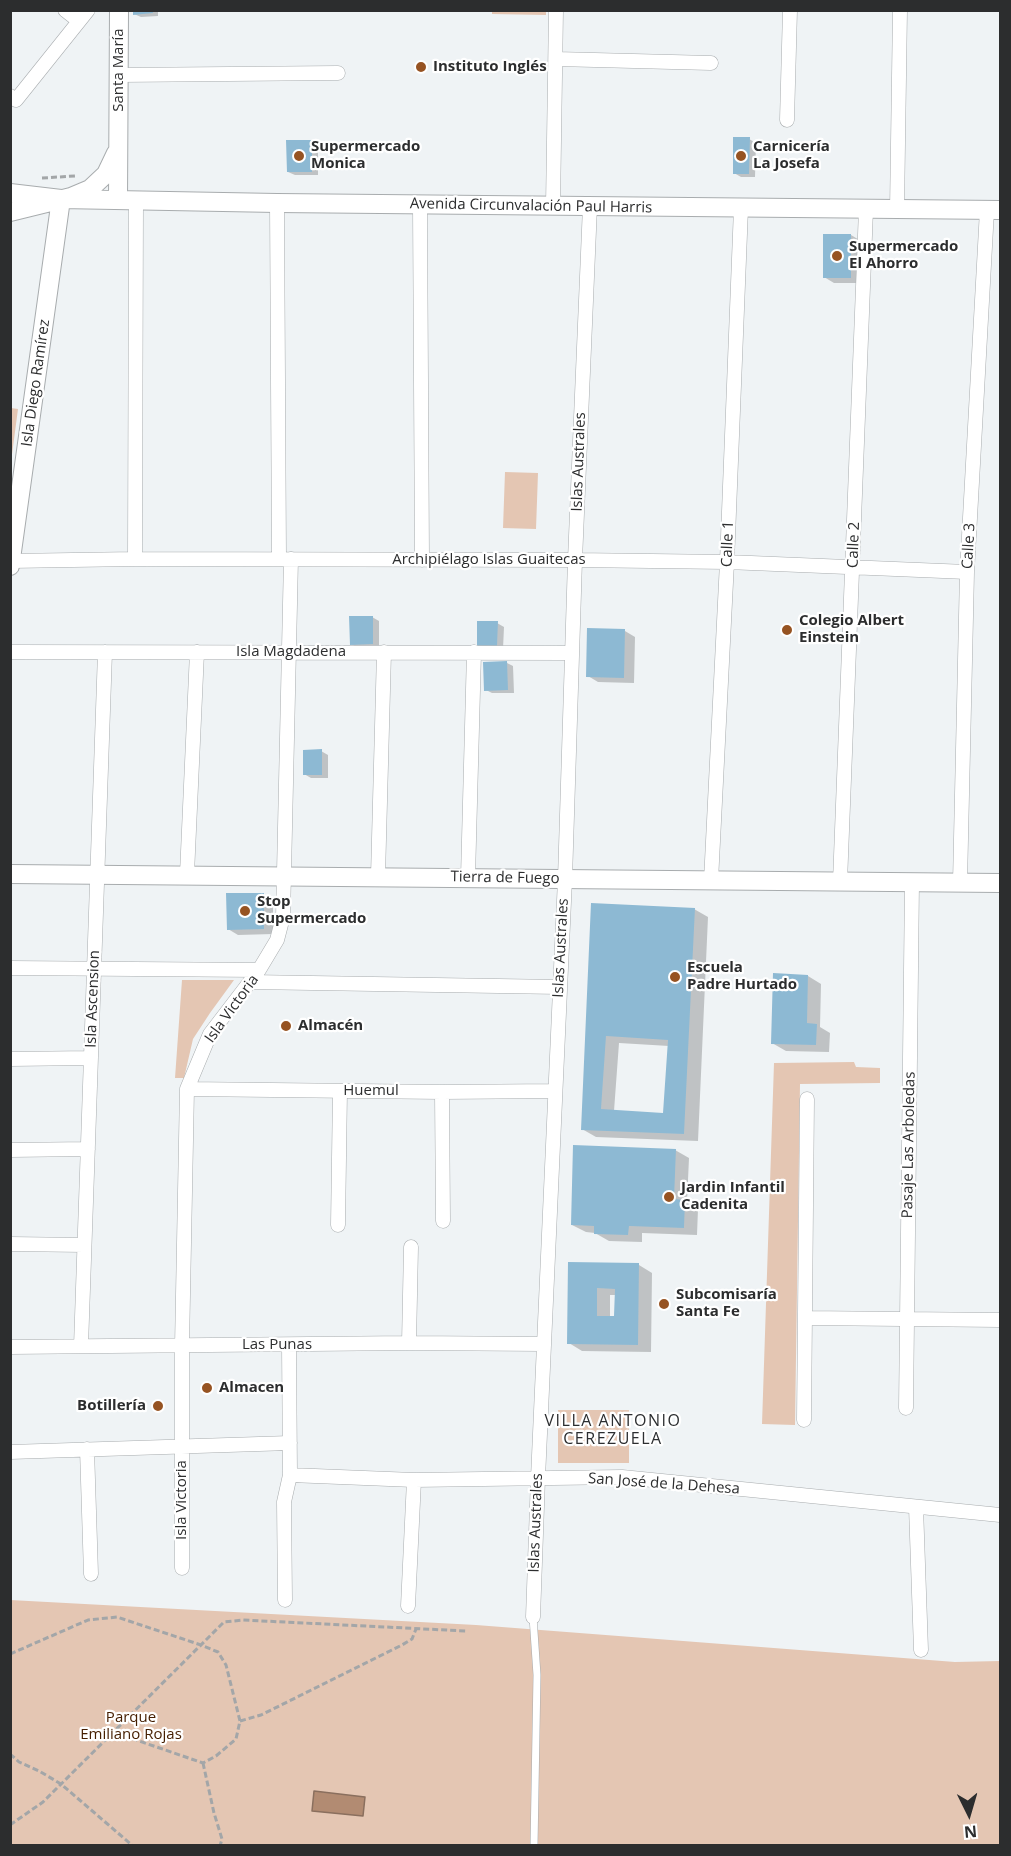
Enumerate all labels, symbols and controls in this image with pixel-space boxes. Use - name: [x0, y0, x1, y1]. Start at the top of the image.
- street label: Santa María: [110, 28, 128, 112]
- place label: Instituto Inglés: [433, 58, 547, 76]
- marker: Instituto Inglés: [414, 60, 428, 74]
- place label: Supermercado Monica: [311, 138, 420, 173]
- place label: Carnicería La Josefa: [753, 138, 830, 173]
- marker: Supermercado Monica: [292, 149, 306, 163]
- marker: Carnicería La Josefa: [734, 149, 748, 163]
- street label: Avenida Circunvalación Paul Harris: [410, 195, 652, 217]
- place label: Supermercado El Ahorro: [849, 238, 958, 273]
- marker: Supermercado El Ahorro: [830, 249, 844, 263]
- street label: Isla Diego Ramírez: [18, 318, 54, 448]
- street label: Islas Australes: [568, 412, 590, 512]
- street label: Calle 1: [718, 521, 738, 567]
- street label: Calle 2: [844, 522, 864, 568]
- street label: Calle 3: [959, 522, 979, 570]
- street label: Archipiélago Islas Guaitecas: [392, 551, 586, 569]
- place label: Colegio Albert Einstein: [799, 612, 904, 647]
- marker: Colegio Albert Einstein: [780, 623, 794, 637]
- street label: Isla Magdadena: [236, 643, 346, 661]
- street label: Tierra de Fuego: [450, 868, 560, 888]
- place label: Stop Supermercado: [257, 893, 366, 928]
- street label: Islas Australes: [549, 898, 573, 998]
- marker: Stop Supermercado: [238, 904, 252, 918]
- street label: Isla Ascension: [82, 950, 104, 1048]
- place label: Escuela Padre Hurtado: [687, 959, 797, 994]
- marker: Escuela Padre Hurtado: [668, 970, 682, 984]
- street label: Isla Victoria: [201, 971, 263, 1047]
- place label: Almacén: [298, 1017, 363, 1035]
- marker: Almacén: [279, 1019, 293, 1033]
- street label: Pasaje Las Arboledas: [899, 1071, 919, 1219]
- street label: Huemul: [343, 1082, 399, 1100]
- place label: Jardin Infantil Cadenita: [681, 1179, 785, 1214]
- marker: Jardin Infantil Cadenita: [662, 1190, 676, 1204]
- place label: Subcomisaría Santa Fe: [676, 1286, 777, 1321]
- marker: Subcomisaría Santa Fe: [657, 1297, 671, 1311]
- street label: Las Punas: [242, 1336, 312, 1354]
- place label: Almacen: [219, 1379, 284, 1397]
- marker: Almacen: [200, 1381, 214, 1395]
- place label: Botillería: [77, 1397, 146, 1415]
- marker: Botillería: [151, 1399, 165, 1413]
- district label: VILLA ANTONIO CEREZUELA: [545, 1411, 681, 1449]
- street label: Isla Victoria: [173, 1460, 191, 1540]
- street label: San José de la Dehesa: [588, 1470, 740, 1498]
- street label: Islas Australes: [525, 1473, 547, 1573]
- park label: Parque Emiliano Rojas: [80, 1709, 182, 1744]
- north arrow: [939, 1784, 999, 1844]
- text: N: [963, 1820, 978, 1843]

